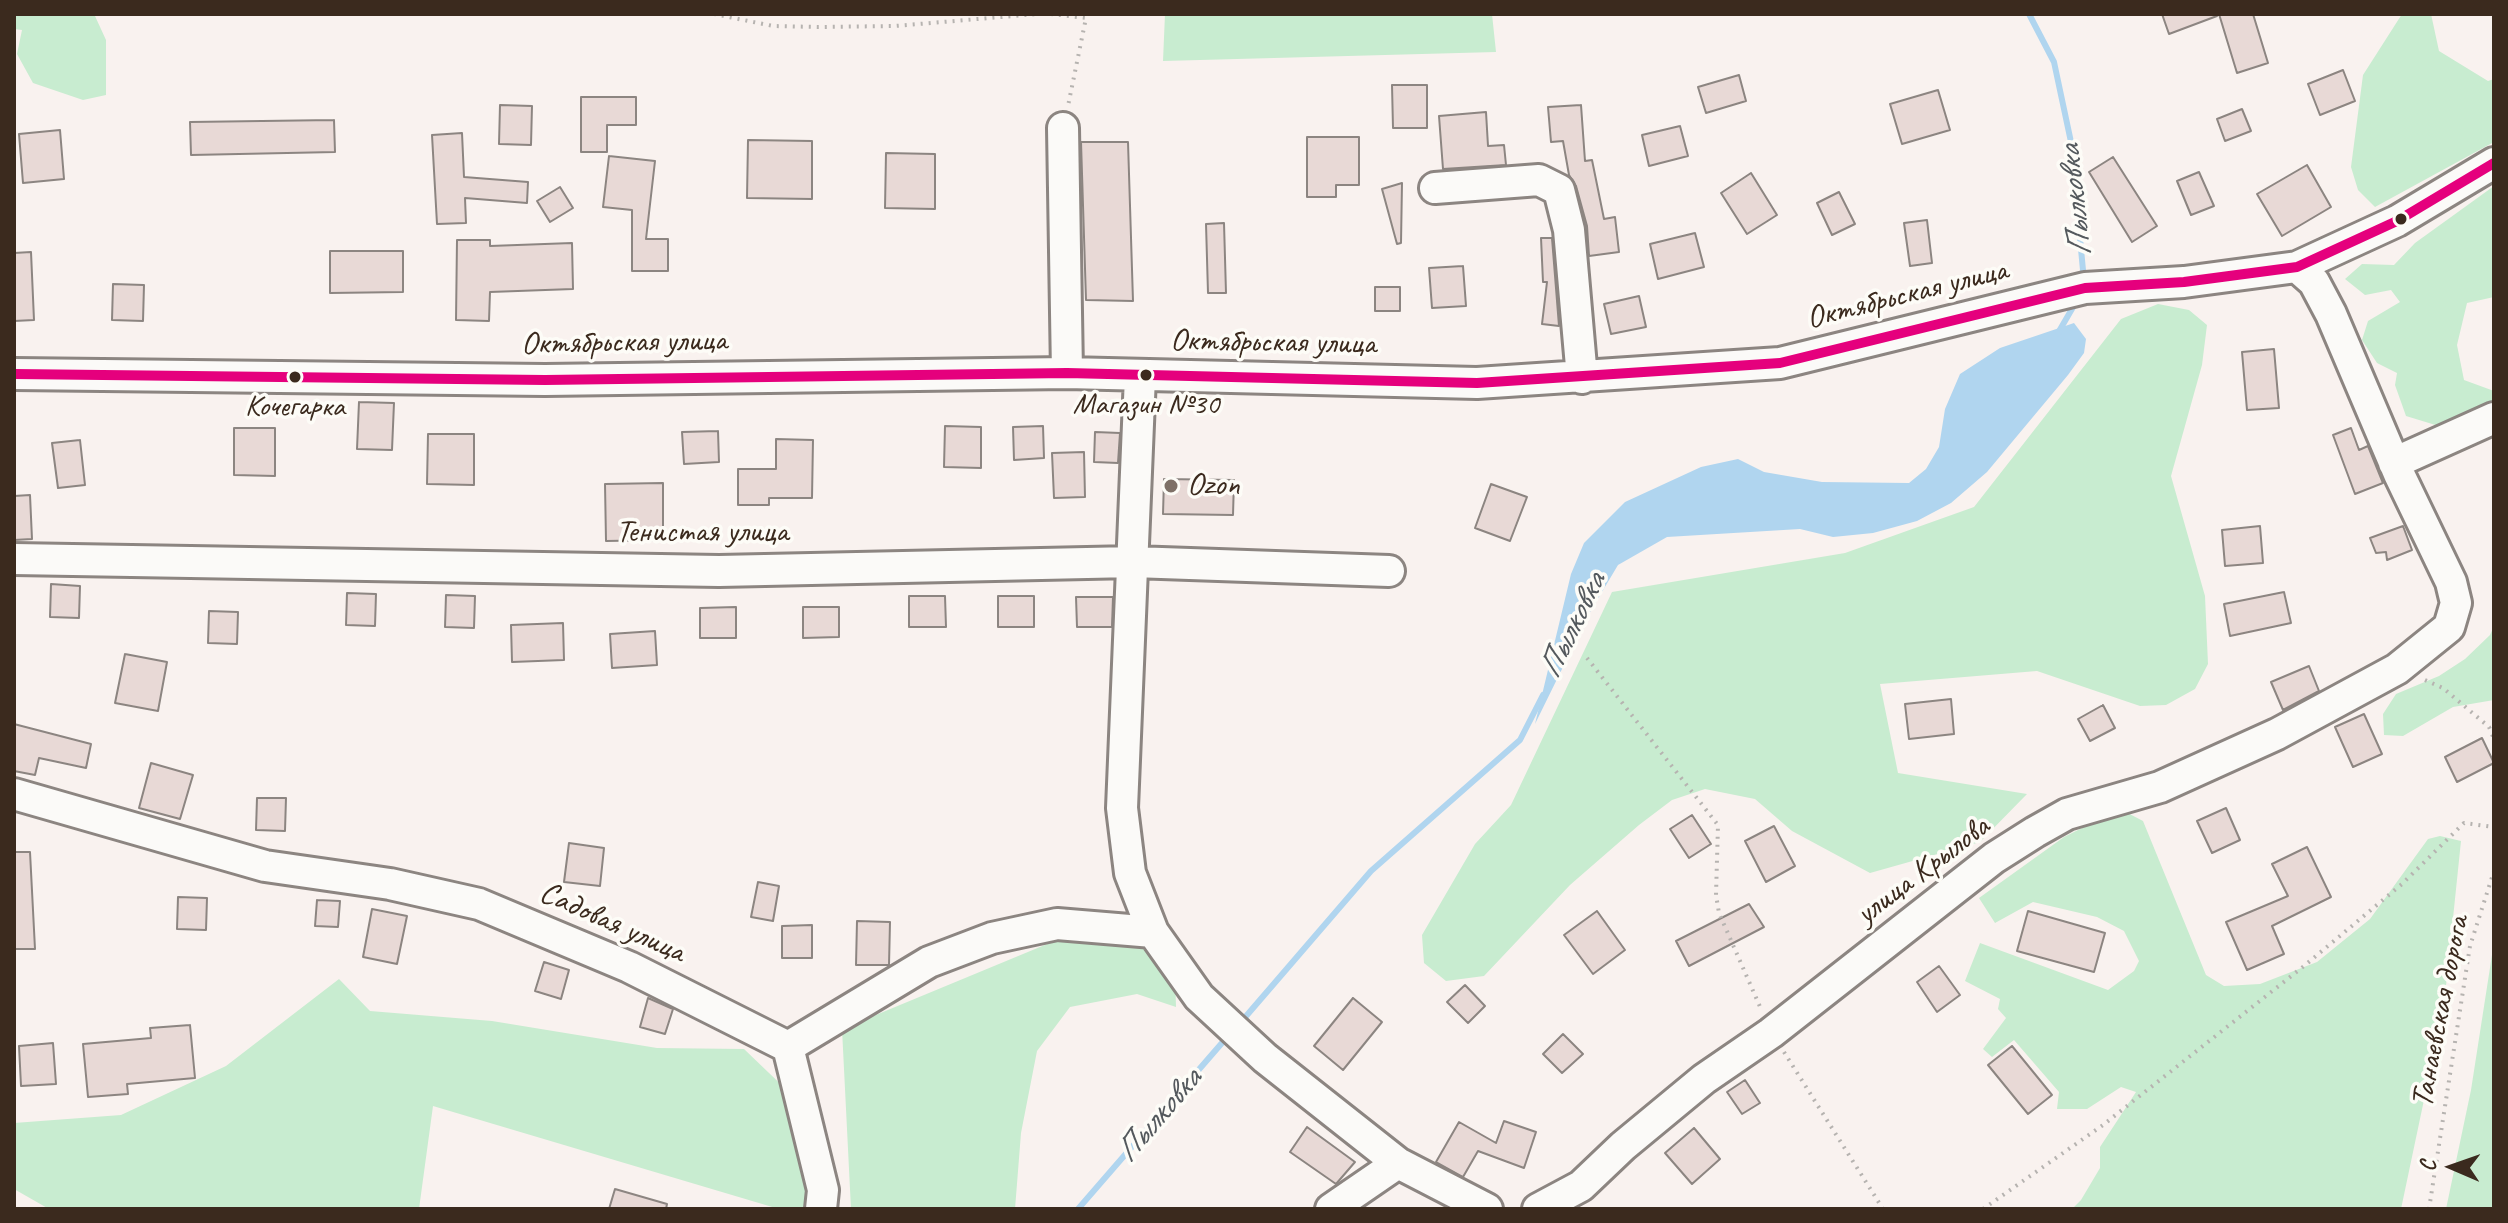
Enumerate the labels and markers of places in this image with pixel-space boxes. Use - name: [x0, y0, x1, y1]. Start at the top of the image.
- unlabelled marker: [2393, 211, 2409, 227]
- marker: Магазин №30: [1138, 367, 1154, 383]
- marker: Кочегарка: [287, 369, 303, 385]
- place label: Магазин №30: [1073, 387, 1219, 423]
- place label: Кочегарка: [245, 389, 345, 425]
- place label: Ozon: [1187, 467, 1240, 505]
- marker: Ozon: [1162, 477, 1180, 495]

